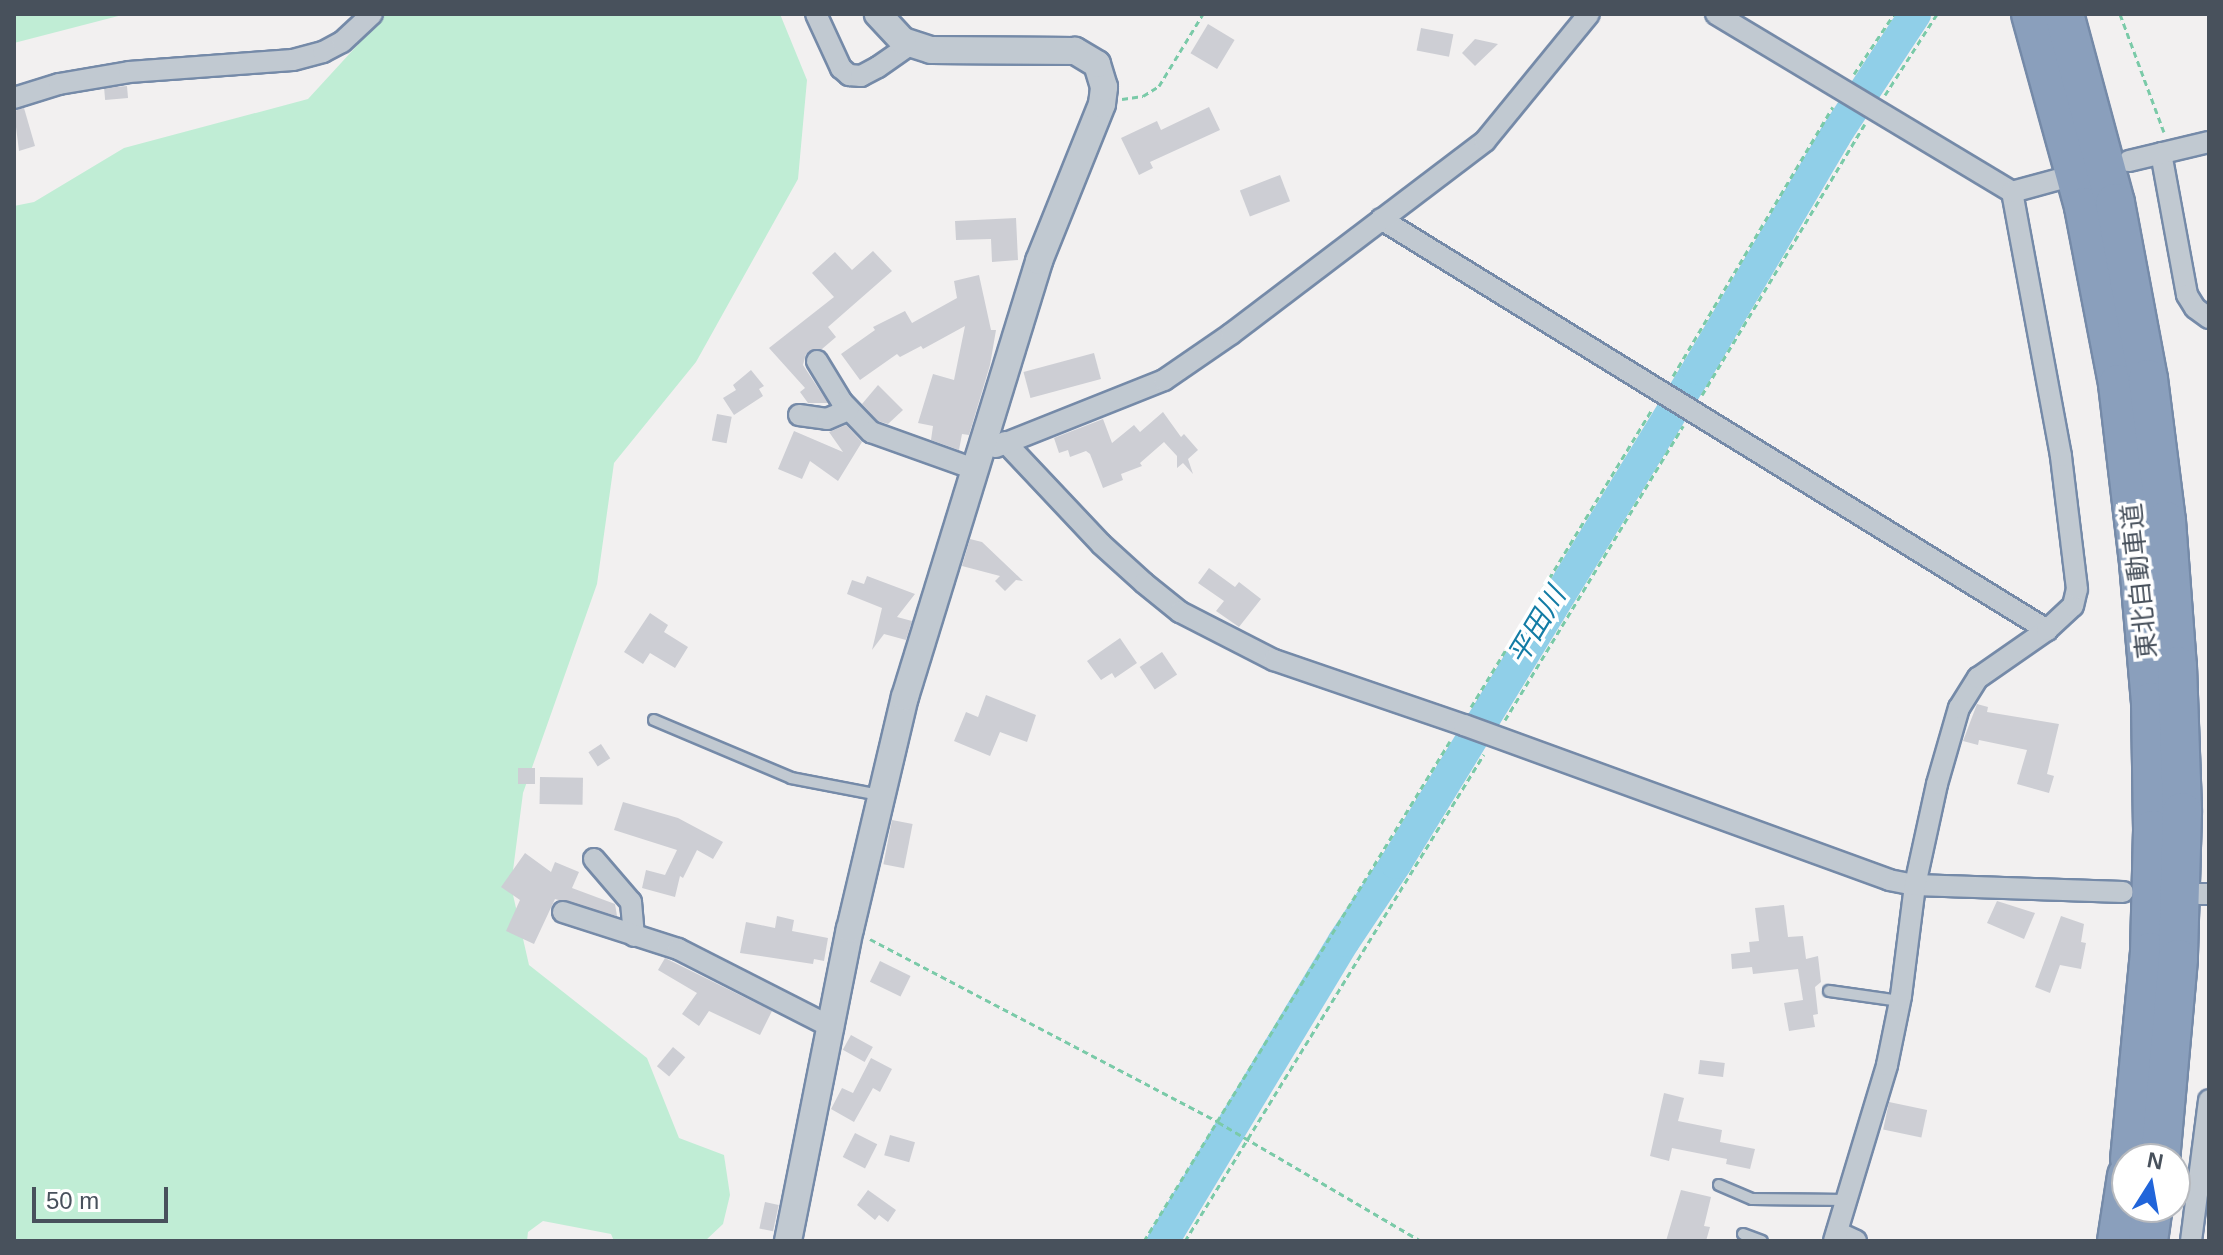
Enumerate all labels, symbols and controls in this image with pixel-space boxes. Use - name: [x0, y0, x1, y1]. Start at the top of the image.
- street label: 東北自動車道: [2116, 502, 2164, 660]
- water label: 平田川: [1501, 581, 1573, 671]
- north arrow: [2111, 1143, 2191, 1223]
- text: N: [2145, 1147, 2165, 1175]
- scale bar: [36, 1171, 172, 1221]
- text: 50 m: [46, 1187, 99, 1214]

